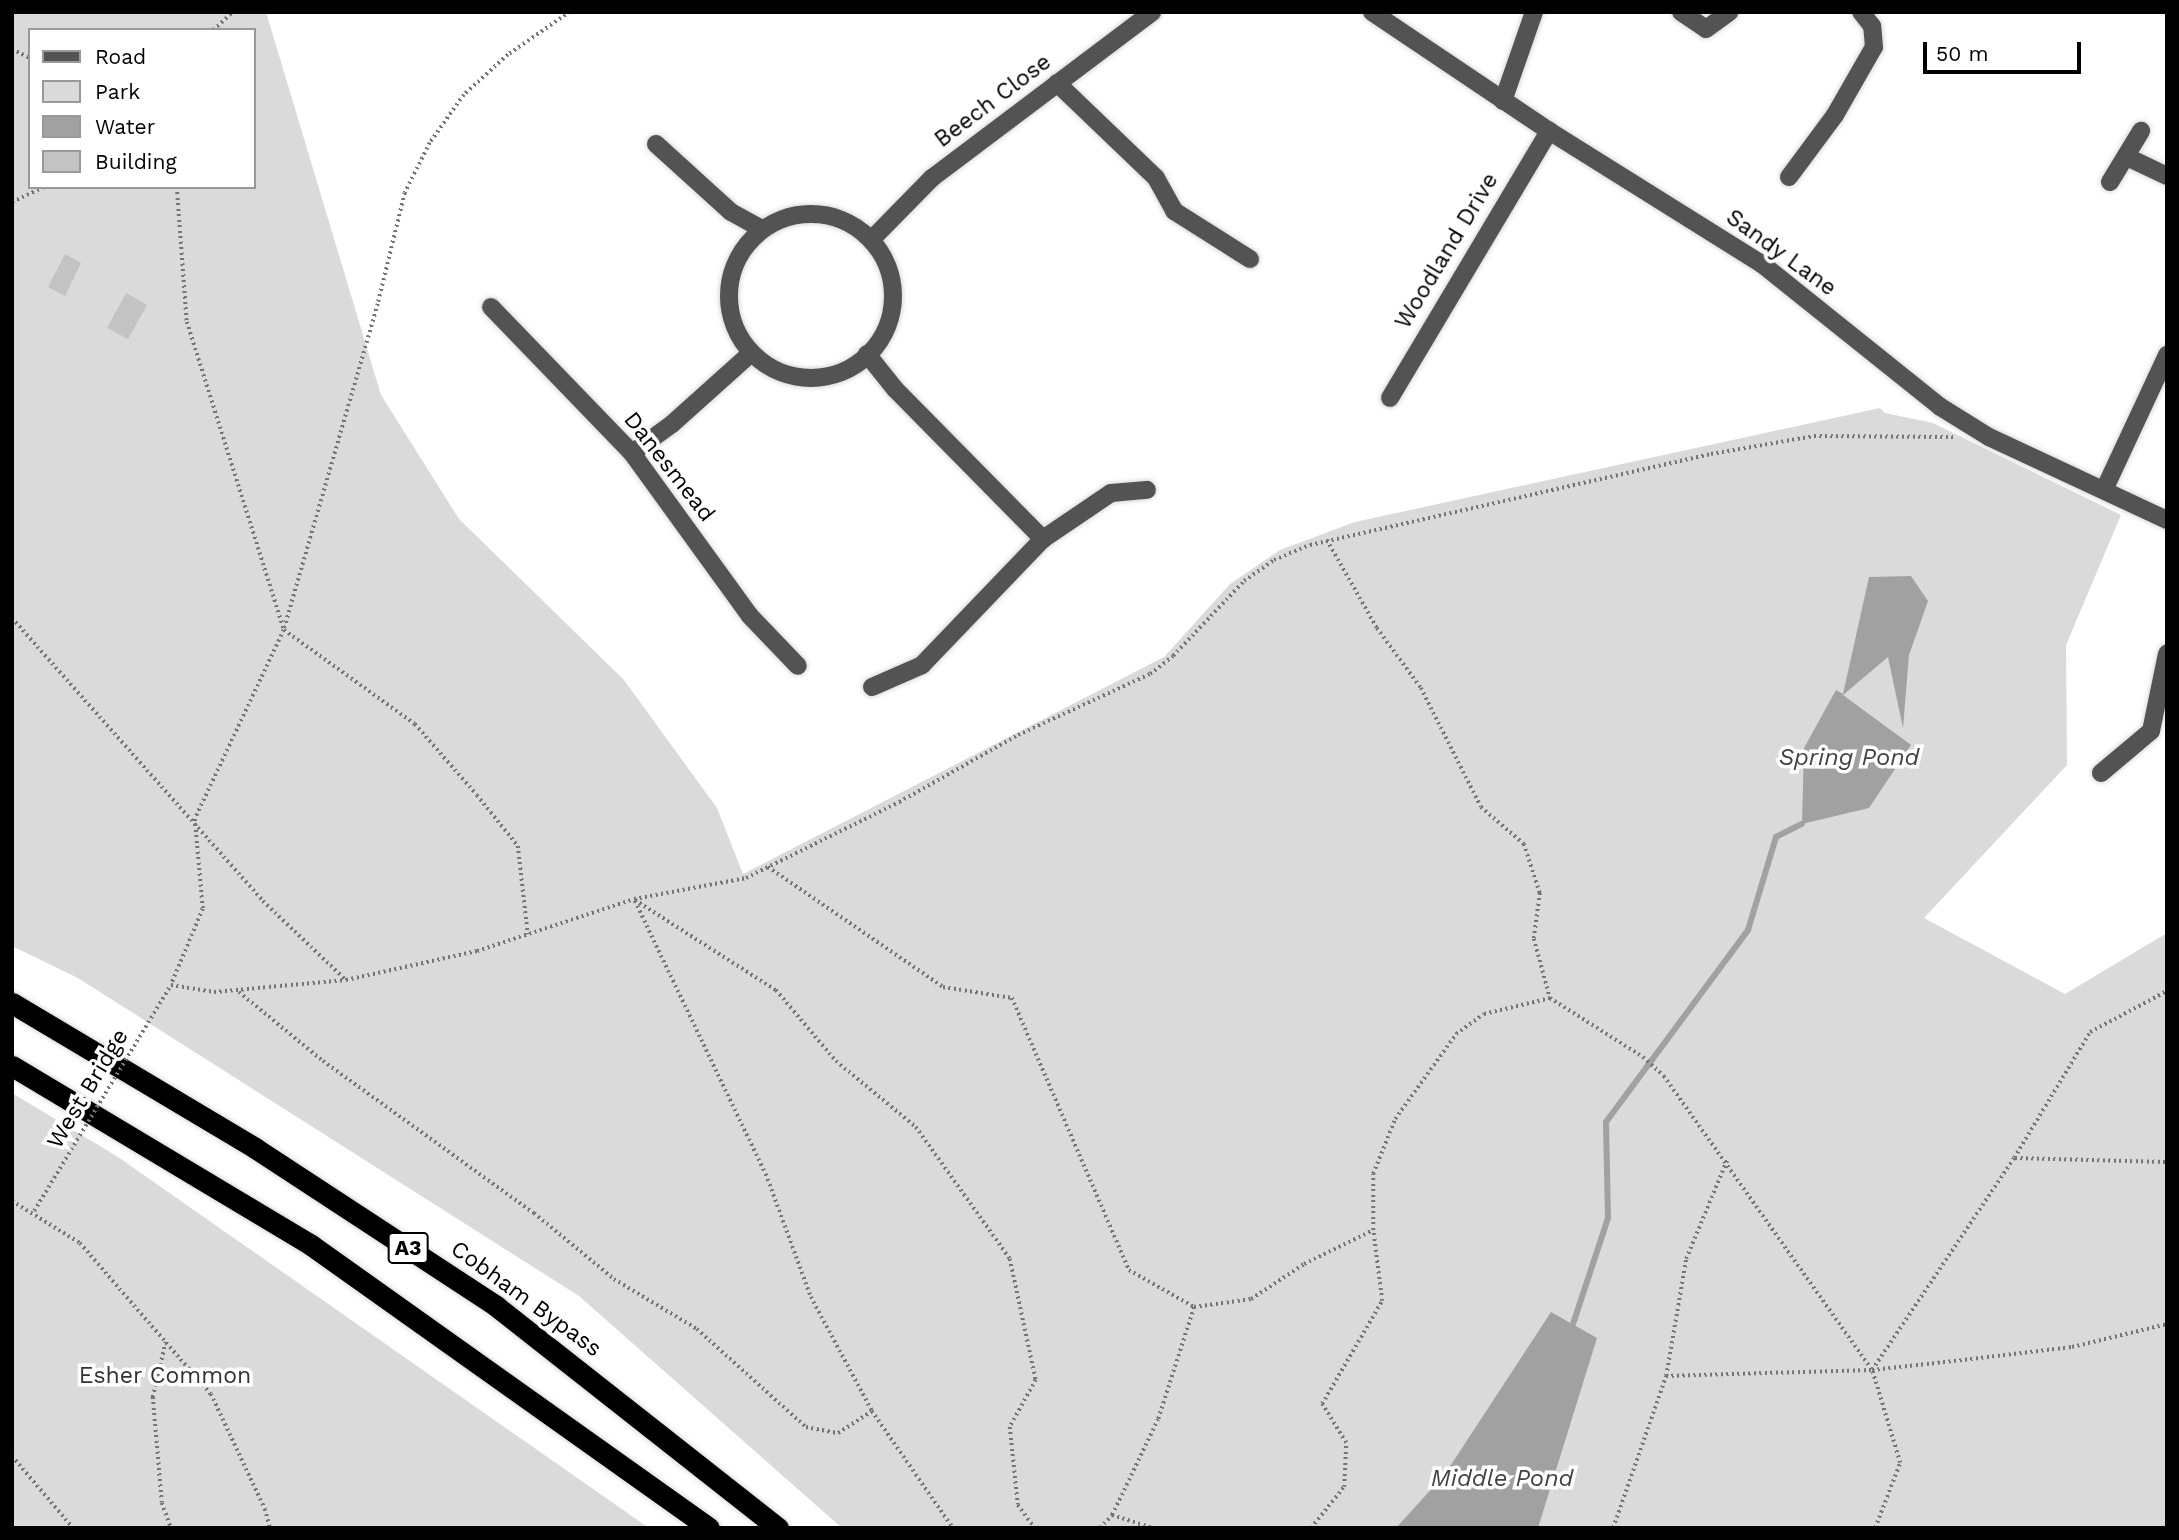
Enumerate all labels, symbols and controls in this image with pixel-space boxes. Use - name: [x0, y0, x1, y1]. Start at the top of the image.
- legend: [28, 28, 256, 189]
- scale bar: [1927, 28, 2084, 72]
- text: 50 m: [1936, 41, 1988, 66]
- text: Road: [95, 44, 146, 69]
- street label: Beech Close: [929, 48, 1057, 154]
- text: Park: [95, 79, 140, 104]
- text: Water: [95, 114, 155, 139]
- text: Building: [95, 149, 177, 174]
- street label: Woodland Drive: [1390, 168, 1504, 334]
- street label: Sandy Lane: [1720, 204, 1842, 302]
- street label: Danesmead: [618, 407, 720, 527]
- water label: Spring Pond: [1779, 744, 1919, 772]
- street label: West Bridge: [41, 1024, 135, 1154]
- road number: A3: [387, 1230, 429, 1266]
- street label: Cobham Bypass: [445, 1235, 607, 1363]
- park label: Esher Common: [79, 1362, 251, 1390]
- water label: Middle Pond: [1431, 1465, 1573, 1493]

